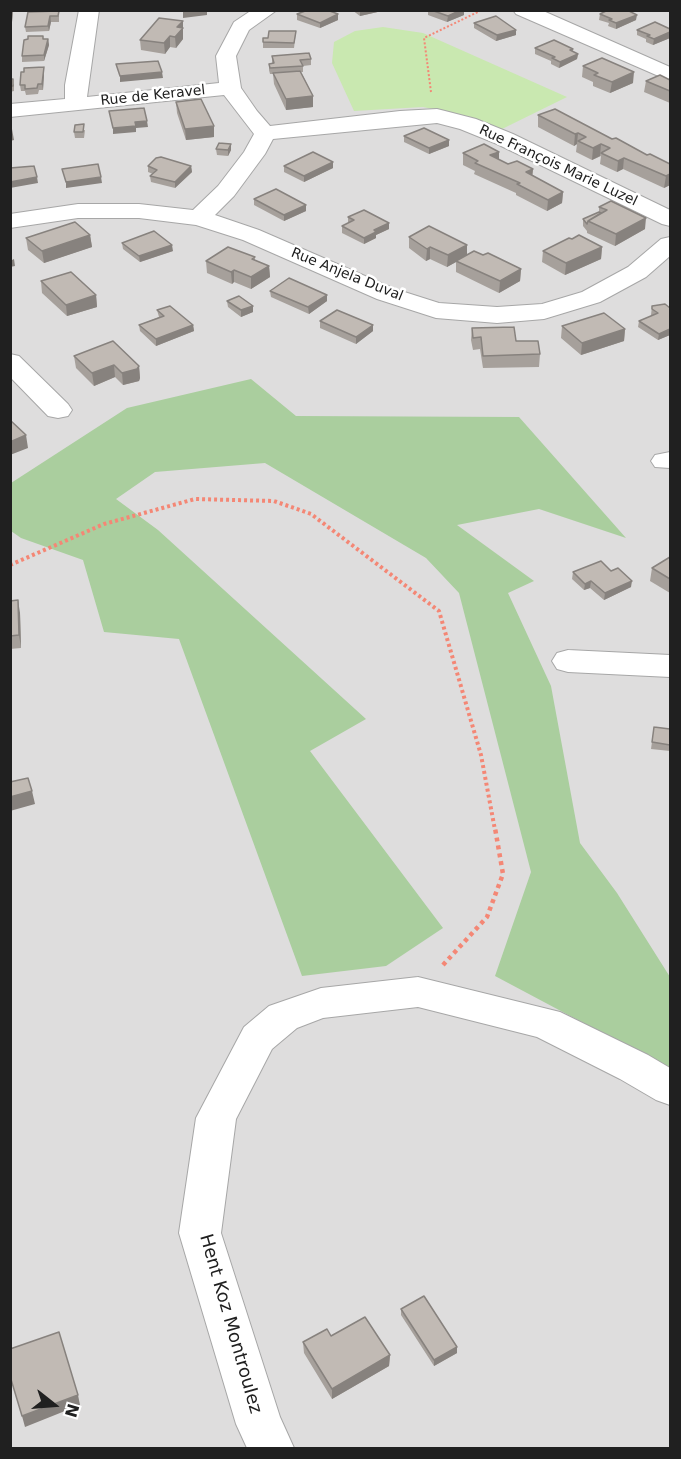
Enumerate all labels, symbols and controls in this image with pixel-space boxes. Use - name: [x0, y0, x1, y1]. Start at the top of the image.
- street label: Rue de Keravel: [100, 82, 206, 110]
- street label: Rue François Marie Luzel: [476, 122, 640, 210]
- street label: Rue Anjela Duval: [289, 245, 405, 305]
- street label: Hent Koz Montroulez: [194, 1232, 266, 1416]
- north arrow: [24, 1375, 84, 1435]
- text: N: [61, 1401, 83, 1420]

